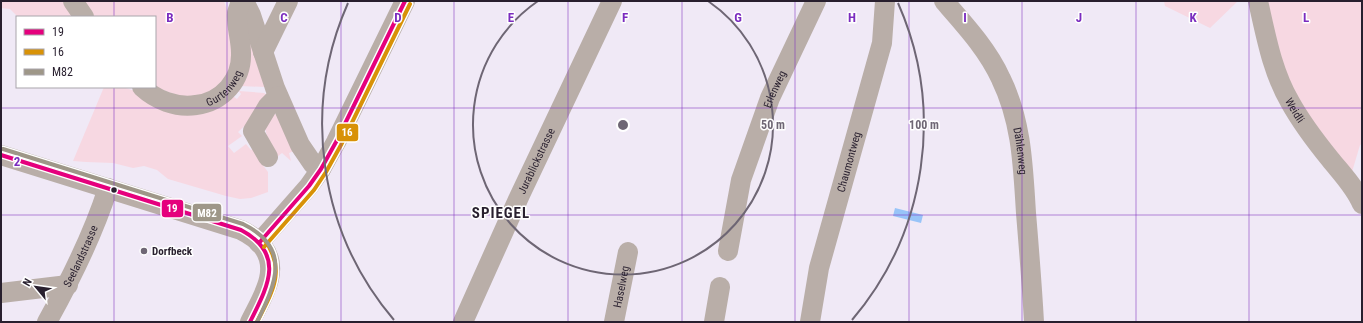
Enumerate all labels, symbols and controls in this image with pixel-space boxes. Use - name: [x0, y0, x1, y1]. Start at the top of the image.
- text: B: [166, 10, 174, 25]
- text: C: [280, 10, 288, 25]
- text: D: [394, 10, 402, 25]
- text: E: [508, 10, 515, 25]
- text: F: [622, 10, 628, 25]
- text: G: [734, 10, 742, 25]
- text: H: [848, 10, 856, 25]
- text: I: [963, 10, 967, 25]
- text: J: [1076, 10, 1082, 25]
- text: K: [1189, 10, 1197, 25]
- text: L: [1303, 10, 1309, 25]
- legend: [16, 16, 156, 88]
- text: 19: [52, 25, 64, 39]
- text: 16: [52, 45, 64, 59]
- text: M82: [52, 65, 73, 79]
- street label: Gurtenweg: [204, 68, 245, 109]
- street label: Erlenweg: [761, 68, 789, 110]
- street label: Weidli: [1283, 96, 1307, 125]
- centre of rings: [616, 118, 630, 132]
- text: 50 m: [761, 118, 785, 132]
- text: 100 m: [909, 118, 939, 132]
- line badge: 16: [336, 123, 359, 142]
- text: 16: [341, 126, 353, 139]
- street label: Jurablickstrasse: [515, 126, 557, 196]
- street label: Dählenweg: [1011, 126, 1030, 175]
- street label: Chaumontweg: [834, 130, 863, 194]
- text: 2: [14, 154, 21, 169]
- unlabelled marker: [109, 185, 119, 195]
- line badge: 19: [161, 199, 184, 218]
- text: 19: [166, 202, 178, 215]
- line badge: M82: [192, 203, 222, 222]
- district label: SPIEGEL: [472, 204, 530, 222]
- text: M82: [197, 207, 217, 220]
- street label: Seelandstrasse: [61, 223, 100, 289]
- place label: Dorfbeck: [152, 245, 193, 258]
- marker: Dorfbeck: [139, 246, 149, 256]
- street label: Haselweg: [611, 265, 632, 309]
- north arrow: [16, 267, 56, 307]
- text: N: [20, 276, 35, 288]

